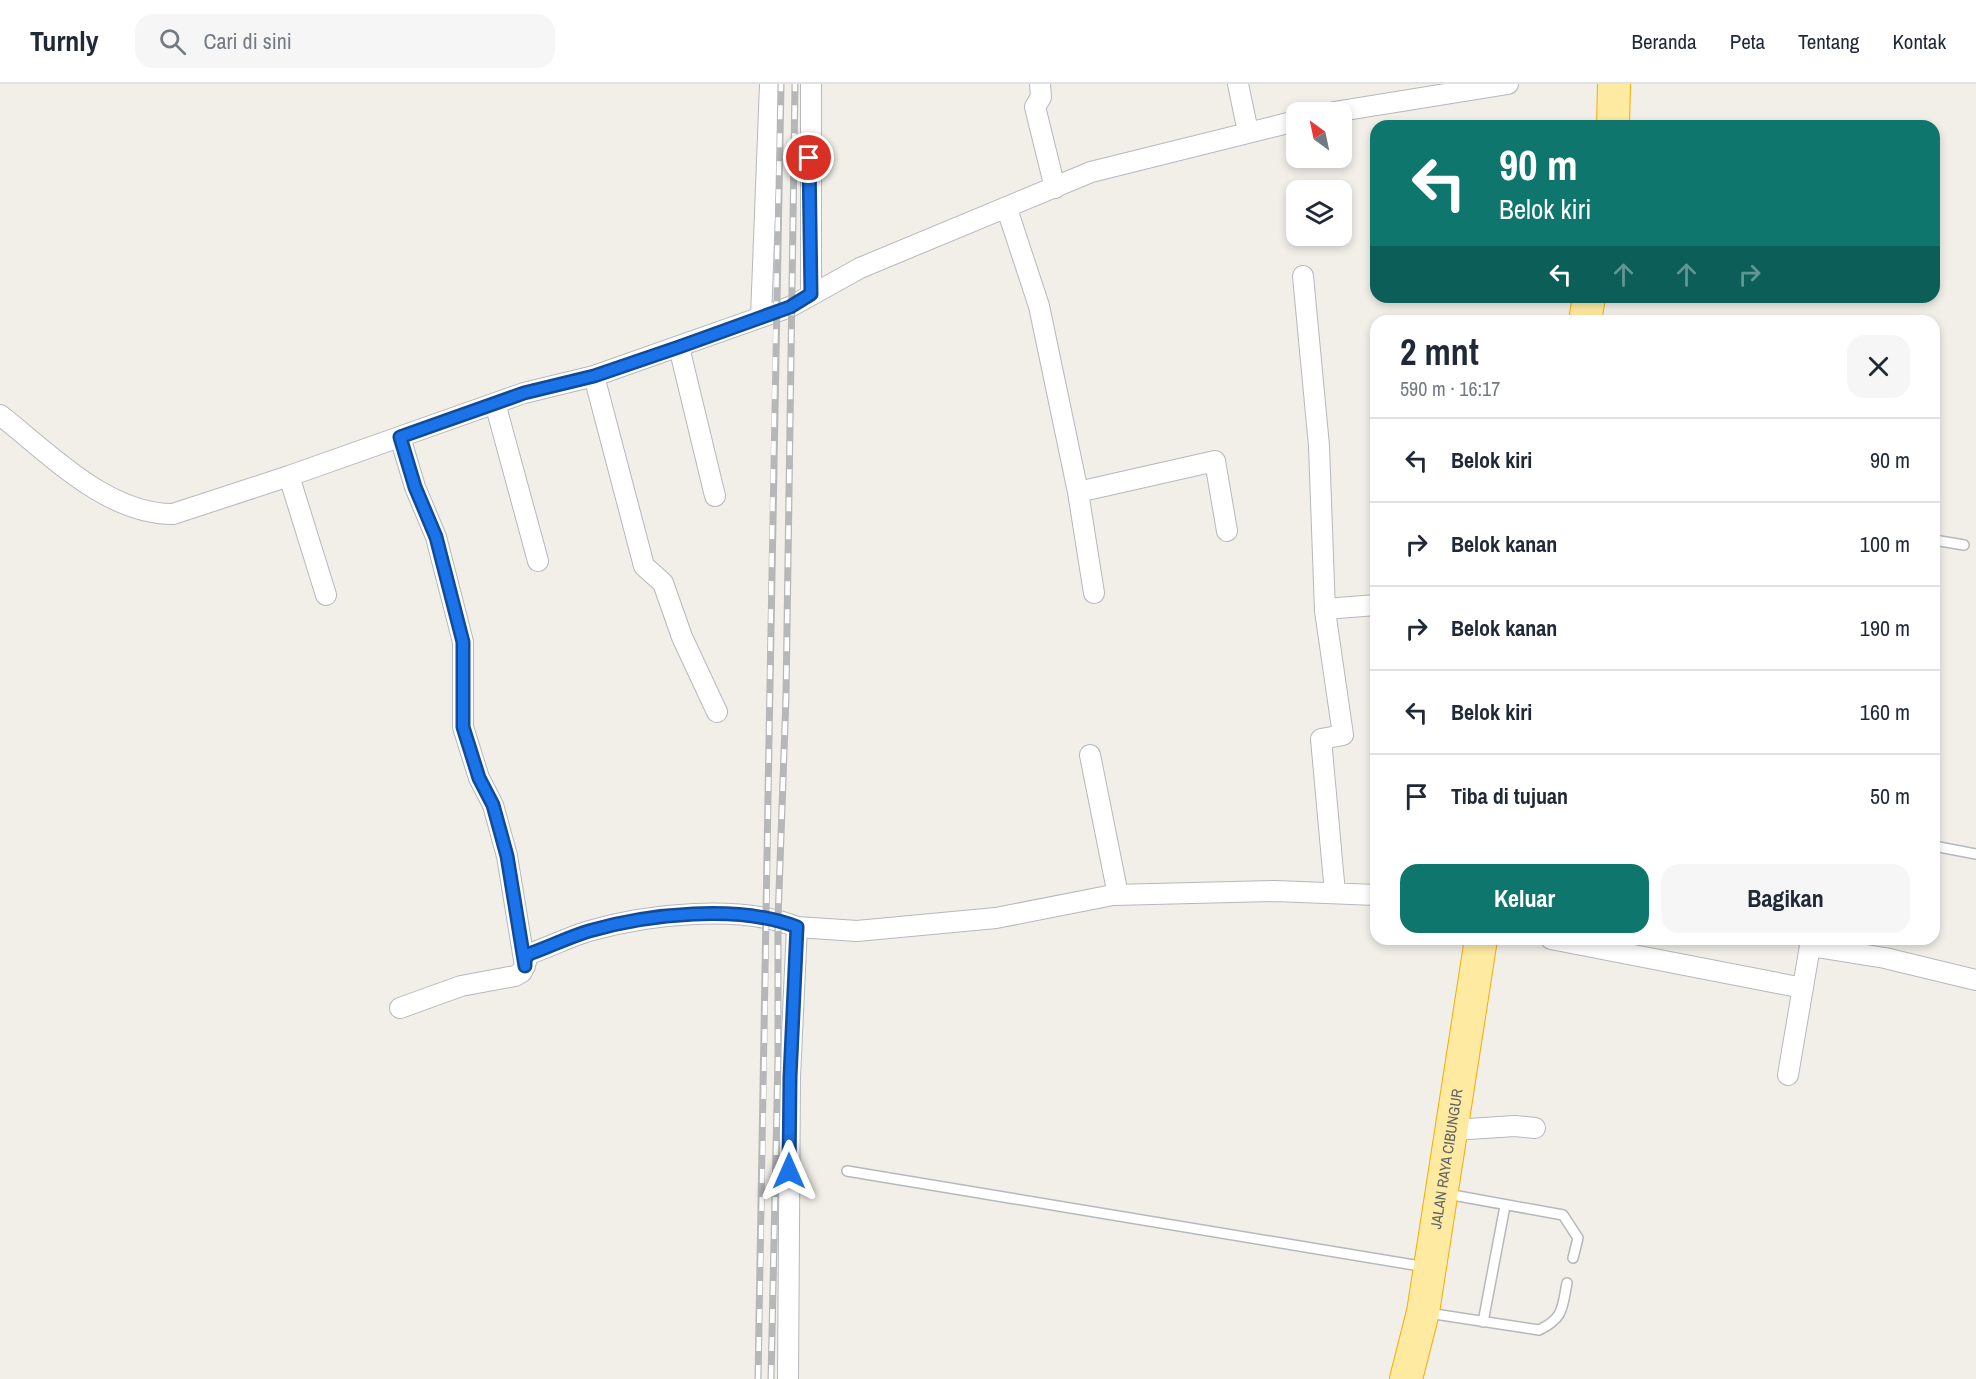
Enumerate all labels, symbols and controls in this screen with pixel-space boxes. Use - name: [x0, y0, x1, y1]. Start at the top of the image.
- search box: [135, 14, 555, 68]
- text: Turnly: [30, 22, 99, 60]
- icon: search: [156, 25, 189, 58]
- text: Cari di sini: [204, 26, 292, 56]
- text: Beranda: [1632, 27, 1697, 56]
- text: Peta: [1730, 27, 1765, 56]
- text: Tentang: [1798, 27, 1859, 56]
- text: Kontak: [1892, 27, 1946, 56]
- north arrow: [1286, 102, 1352, 168]
- map controls: [1286, 102, 1352, 246]
- pin: [783, 132, 834, 183]
- text: 90 m: [1499, 137, 1578, 193]
- icon: arrive: [792, 141, 825, 174]
- icon: left: [1400, 144, 1478, 222]
- button: layers: [1286, 180, 1352, 246]
- text: Belok kiri: [1499, 191, 1591, 227]
- icon: left: [1544, 258, 1577, 291]
- icon: ahead: [1607, 258, 1640, 291]
- icon: ahead: [1670, 258, 1703, 291]
- icon: right: [1733, 258, 1766, 291]
- text: 2 mnt: [1400, 328, 1479, 376]
- button: close: [1847, 335, 1910, 398]
- text: 590 m · 16:17: [1400, 375, 1500, 402]
- icon: left: [1400, 444, 1433, 477]
- text: Belok kiri: [1451, 445, 1532, 475]
- text: 90 m: [1870, 445, 1910, 475]
- icon: right: [1400, 528, 1433, 561]
- text: Belok kanan: [1451, 529, 1557, 559]
- text: 100 m: [1860, 529, 1910, 559]
- icon: right: [1400, 612, 1433, 645]
- text: Belok kanan: [1451, 613, 1557, 643]
- text: 190 m: [1860, 613, 1910, 643]
- icon: left: [1400, 696, 1433, 729]
- text: Belok kiri: [1451, 697, 1532, 727]
- text: 160 m: [1860, 697, 1910, 727]
- icon: arrive: [1400, 780, 1433, 813]
- text: Tiba di tujuan: [1451, 781, 1568, 811]
- text: 50 m: [1870, 781, 1910, 811]
- button: Keluar: [1400, 864, 1649, 933]
- button: Bagikan: [1661, 864, 1910, 933]
- street label: JALAN RAYA CIBUNGUR: [1425, 1087, 1468, 1231]
- position arrow: [757, 1139, 821, 1203]

